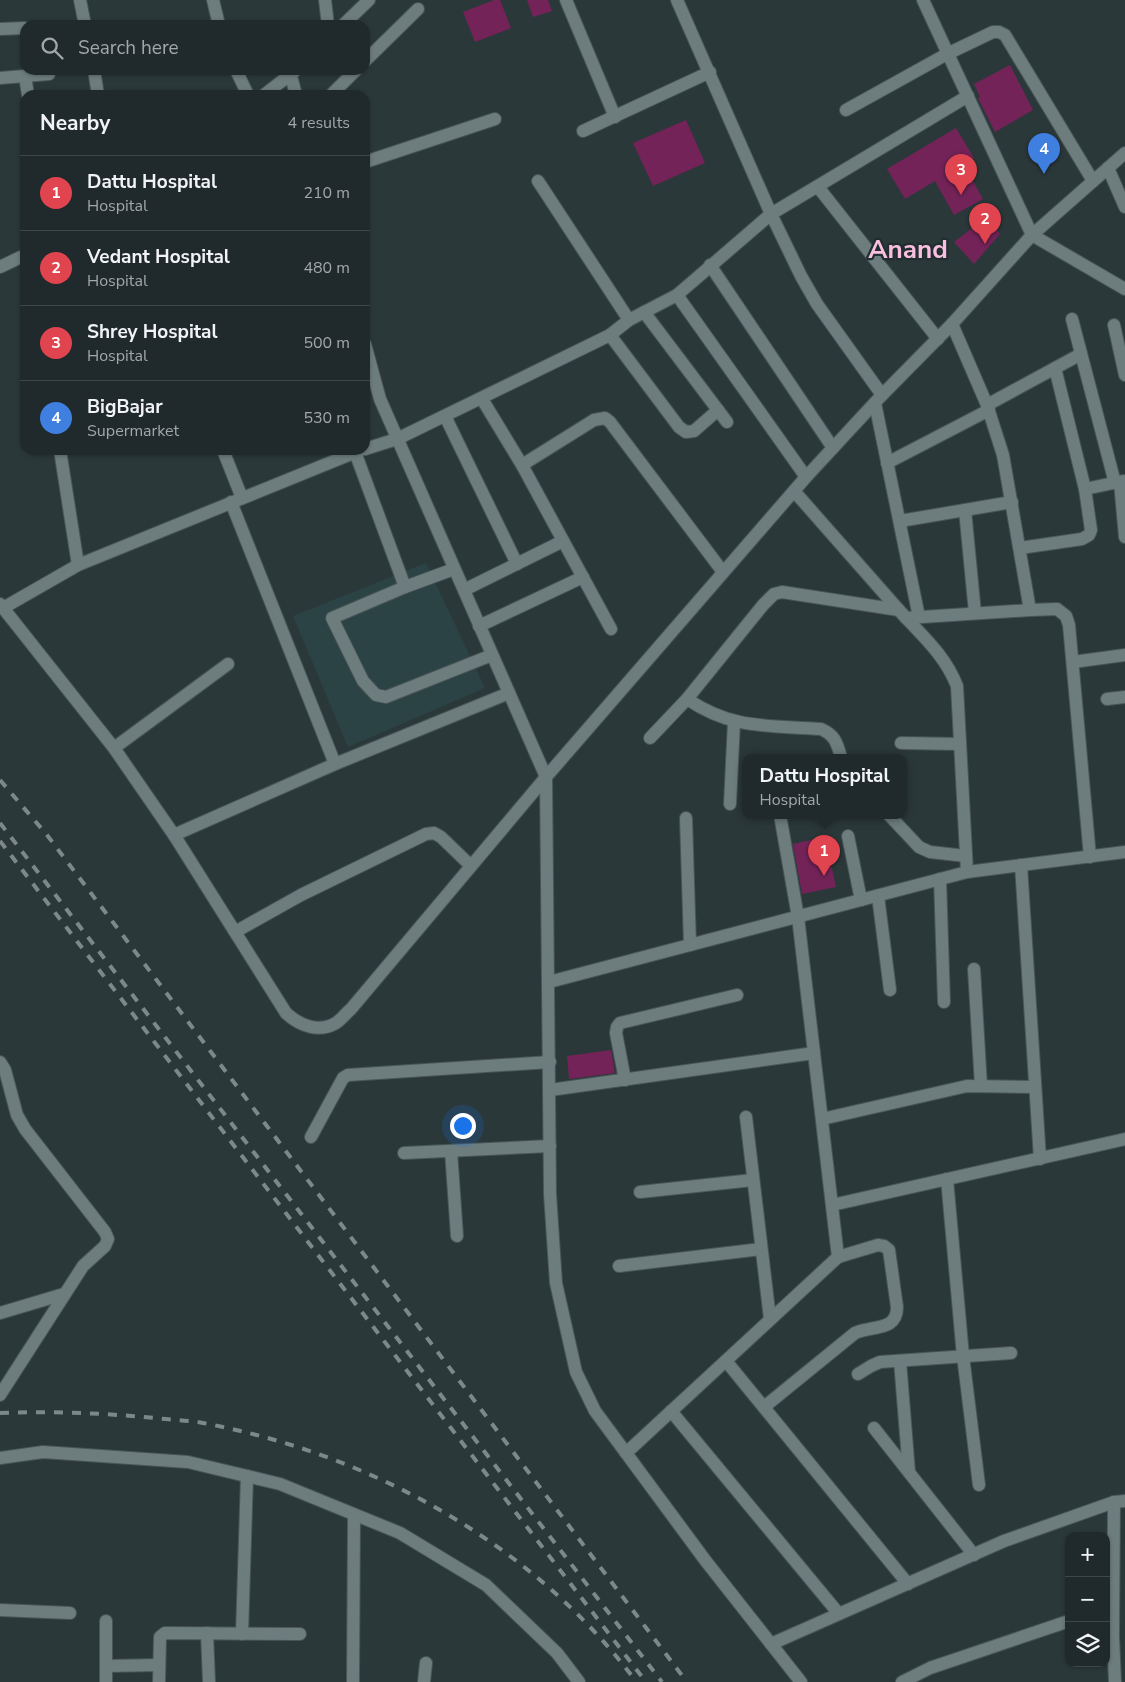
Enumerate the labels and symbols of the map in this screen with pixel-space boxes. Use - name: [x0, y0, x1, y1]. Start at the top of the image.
- pin: 4: [1028, 133, 1060, 174]
- pin: 3: [945, 154, 977, 195]
- pin: 2: [969, 203, 1001, 244]
- district label: Anand: [868, 232, 948, 267]
- pin: 1: [808, 835, 840, 876]
- your location: [450, 1113, 476, 1139]

